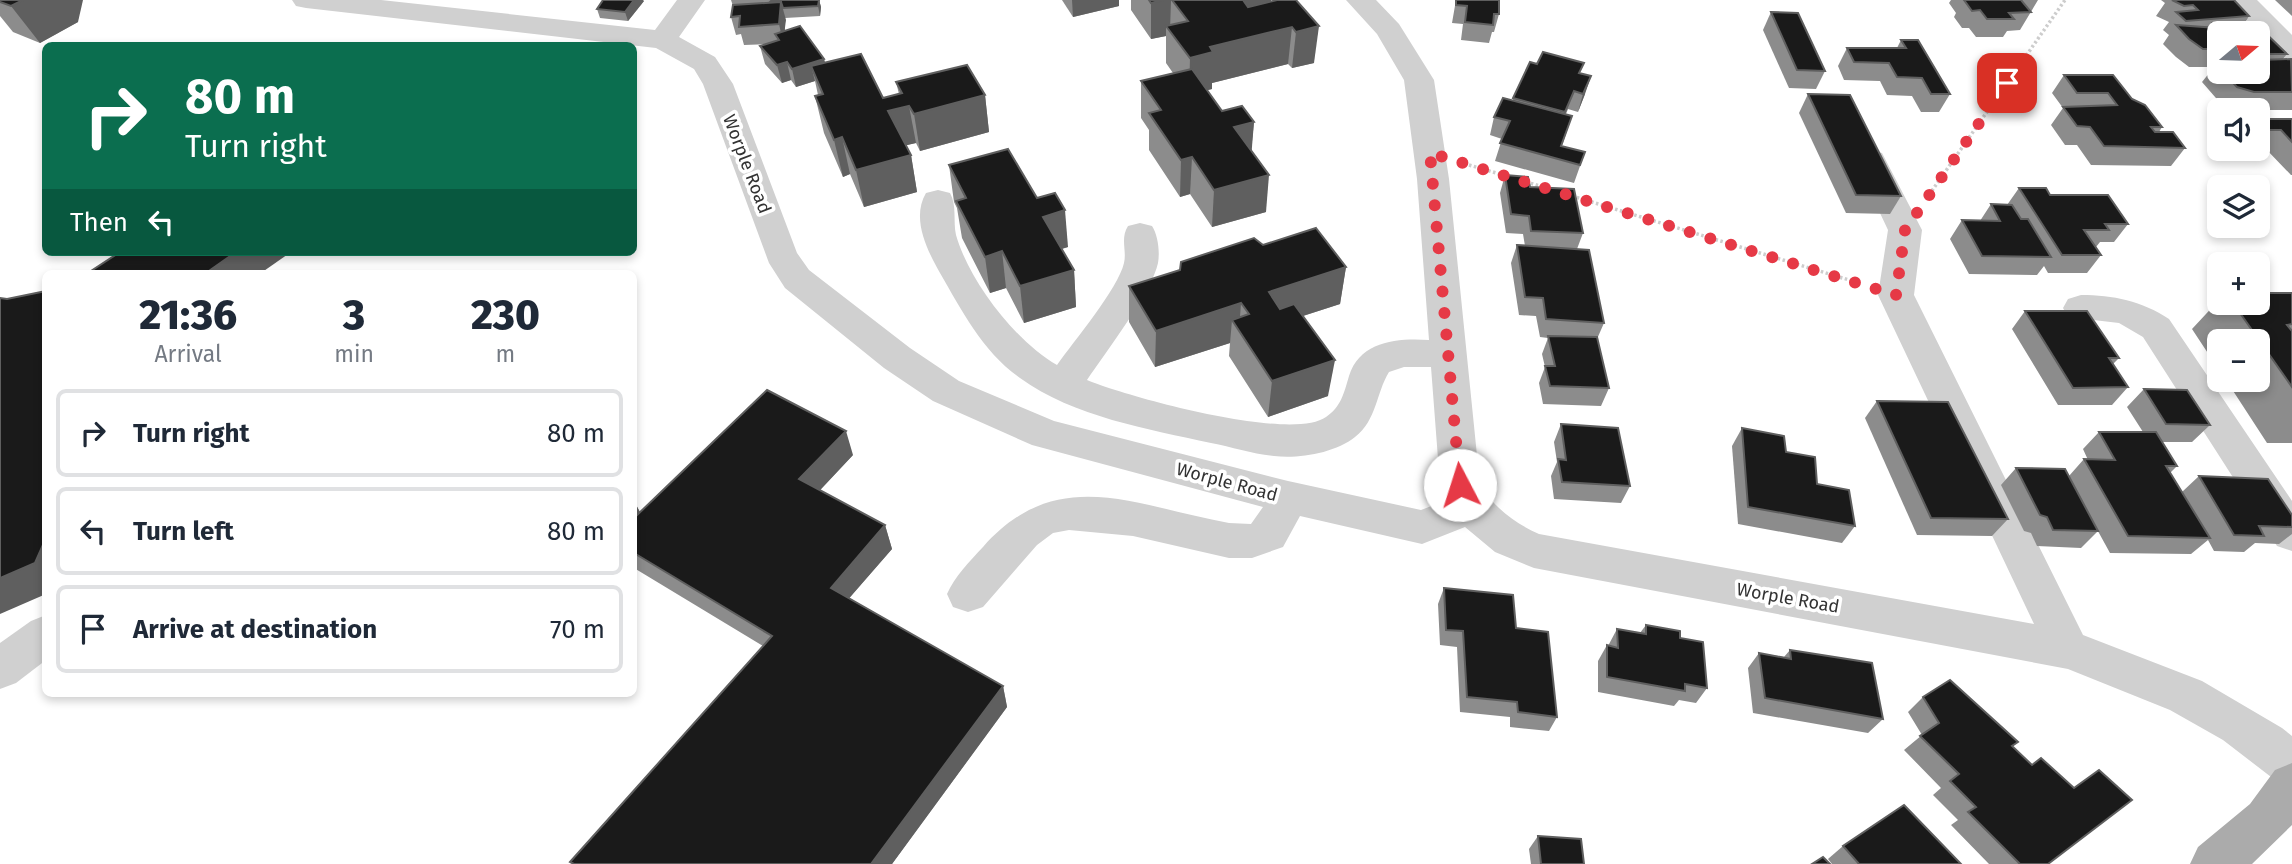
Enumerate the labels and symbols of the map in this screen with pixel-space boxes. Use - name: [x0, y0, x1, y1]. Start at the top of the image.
- north arrow: [2207, 21, 2270, 84]
- pin: [1977, 53, 2037, 113]
- street label: Worple Road: [718, 111, 776, 217]
- position arrow: [1423, 448, 1497, 522]
- street label: Worple Road: [1174, 458, 1280, 506]
- street label: Worple Road: [1735, 578, 1841, 618]

